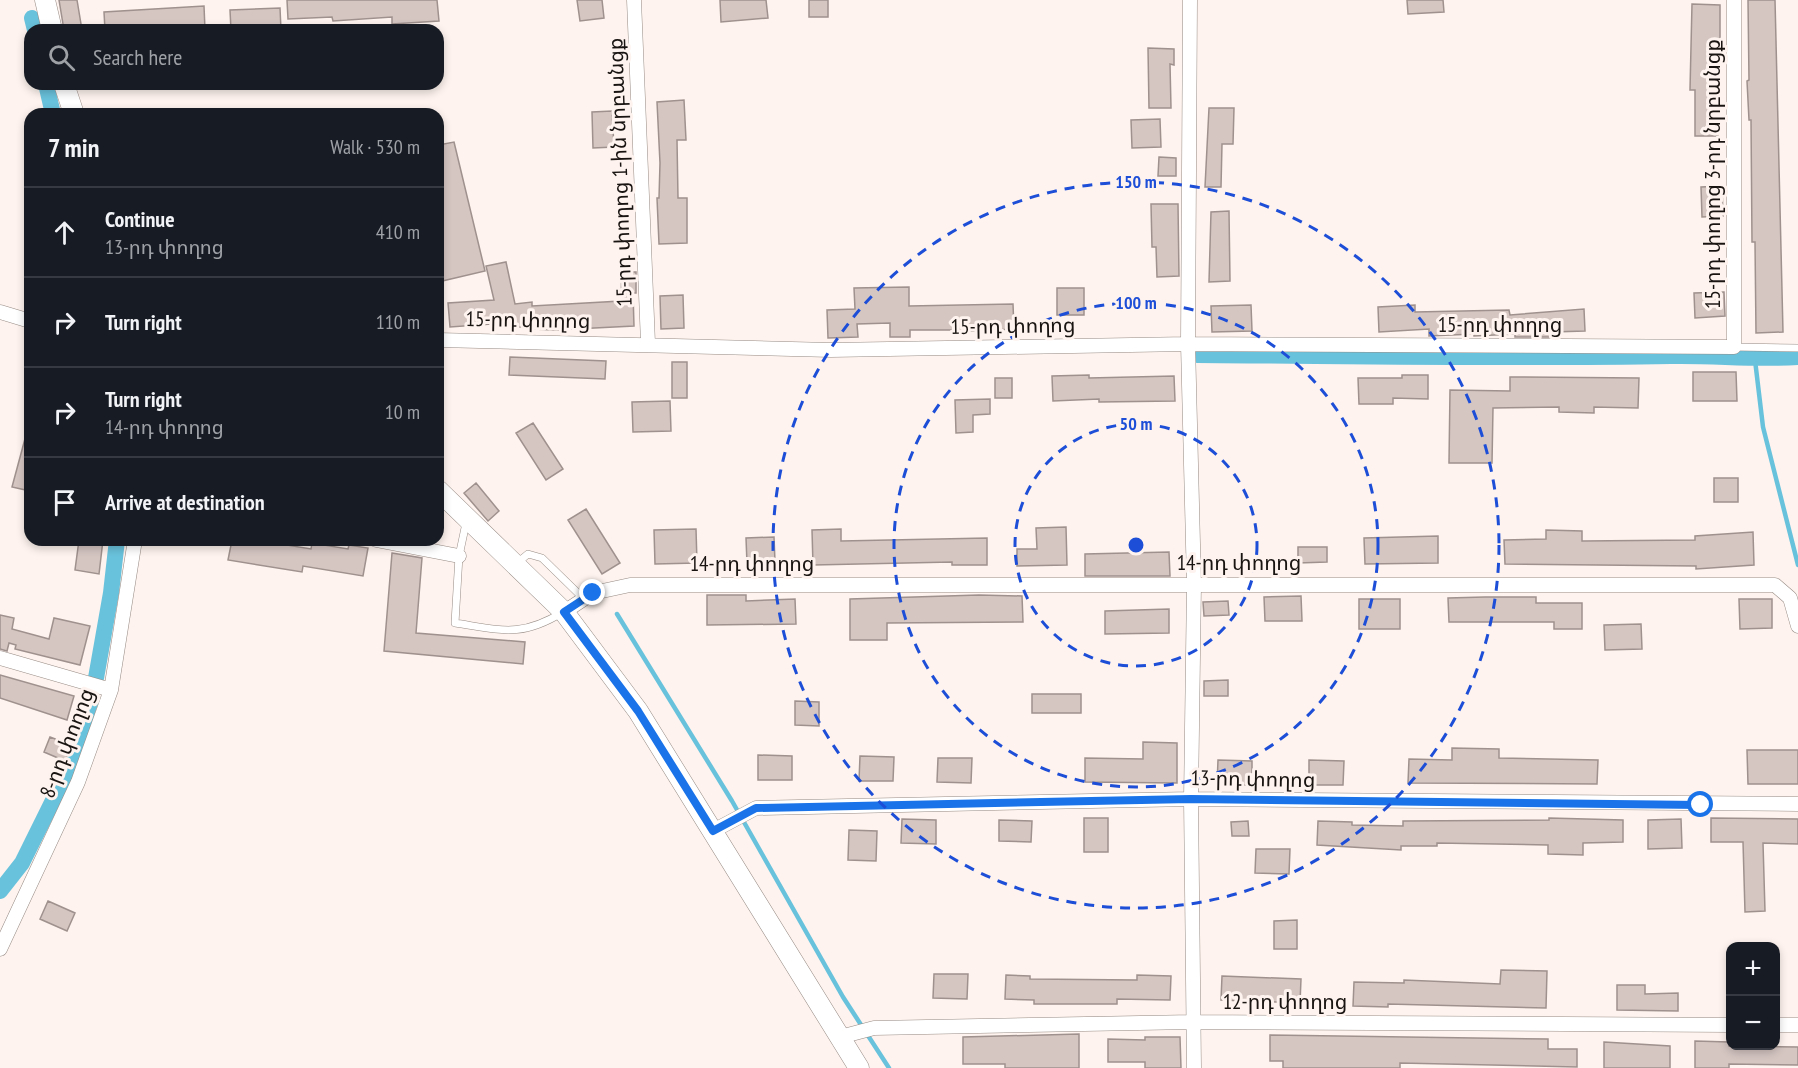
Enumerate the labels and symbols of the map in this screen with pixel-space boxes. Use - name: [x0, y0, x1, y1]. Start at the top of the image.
- street label: 15-րդ փողոց 1-ին նրբանցք: [601, 37, 638, 307]
- street label: 15-րդ փողոց 3-րդ նրբանցք: [1699, 39, 1726, 309]
- text: 150 m: [1115, 170, 1157, 193]
- text: 100 m: [1115, 291, 1157, 314]
- street label: 15-րդ փողոց: [465, 305, 591, 334]
- street label: 15-րդ փողոց: [950, 311, 1076, 340]
- street label: 15-րդ փողոց: [1438, 311, 1562, 338]
- text: 50 m: [1120, 412, 1152, 435]
- centre of rings: [1126, 535, 1146, 555]
- street label: 14-րդ փողոց: [1177, 549, 1301, 576]
- street label: 14-րդ փողոց: [690, 550, 814, 577]
- route end: [579, 579, 605, 605]
- street label: 8-րդ փողոց: [33, 684, 100, 801]
- street label: 13-րդ փողոց: [1190, 764, 1316, 793]
- route start: [1687, 791, 1713, 817]
- street label: 12-րդ փողոց: [1223, 988, 1347, 1015]

